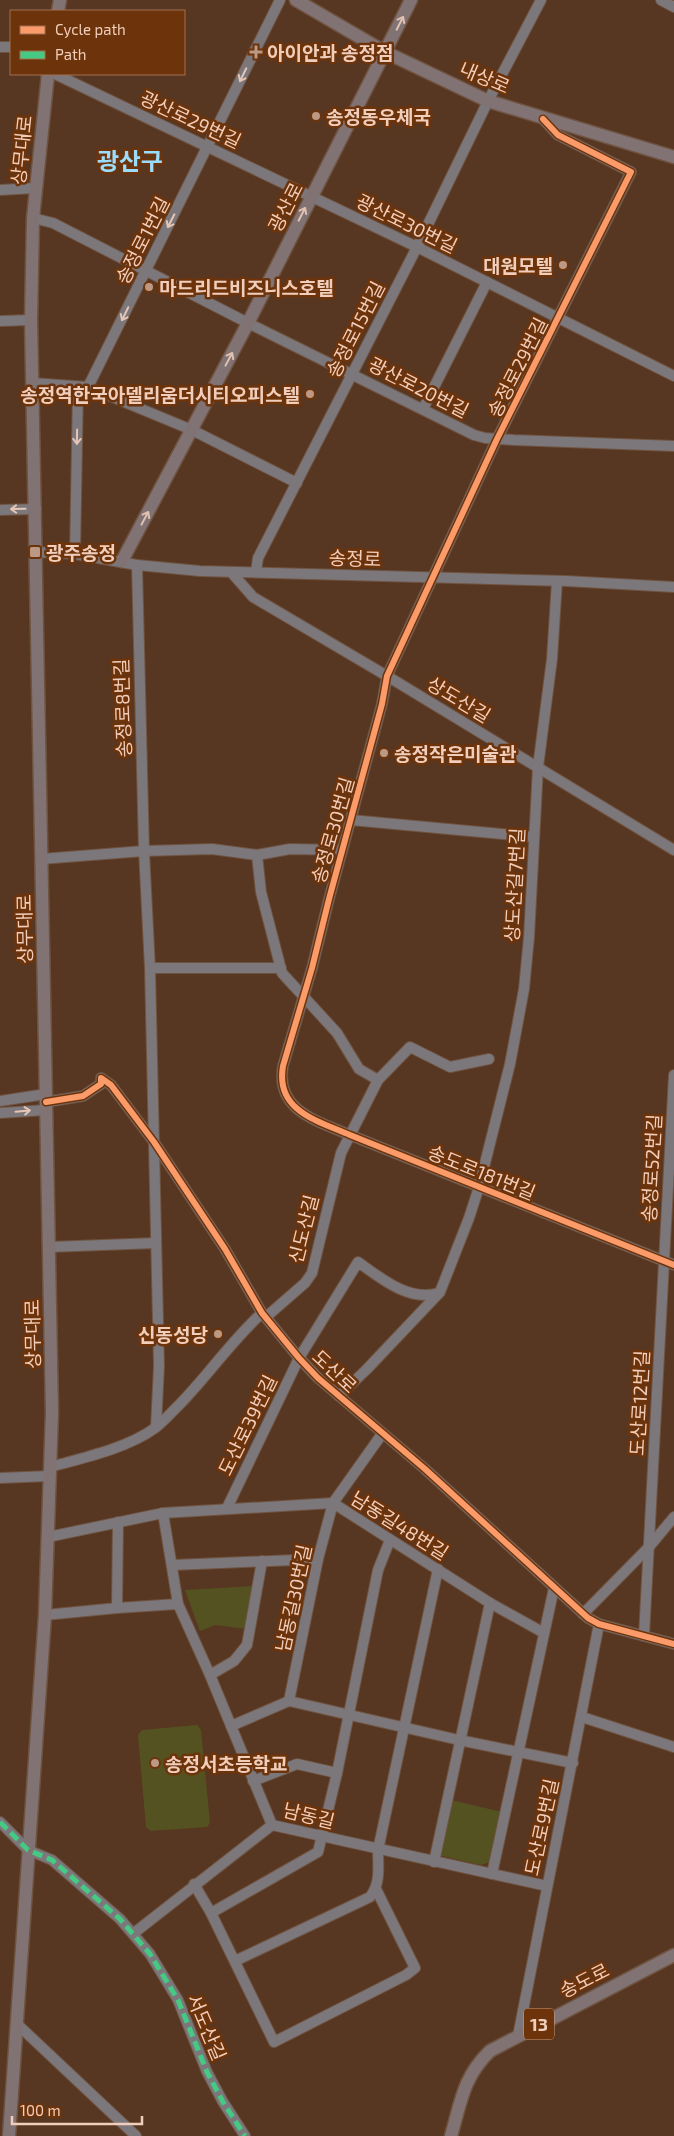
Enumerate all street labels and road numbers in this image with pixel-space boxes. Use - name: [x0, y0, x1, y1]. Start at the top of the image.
- street label: 내상로: [456, 56, 514, 98]
- street label: 광산로29번길: [137, 86, 245, 152]
- street label: 상무대로: [6, 114, 36, 186]
- street label: 광산로: [263, 178, 307, 236]
- street label: 광산로30번길: [353, 189, 461, 257]
- street label: 송정로1번길: [110, 192, 174, 288]
- street label: 송정로15번길: [321, 277, 389, 381]
- street label: 송정로29번길: [482, 313, 552, 421]
- street label: 광산로20번길: [365, 352, 473, 422]
- street label: 송정로: [328, 546, 382, 570]
- street label: 송정로8번길: [109, 658, 135, 758]
- street label: 상도산길: [423, 671, 495, 727]
- street label: 송정로30번길: [306, 774, 358, 886]
- street label: 상도산길7번길: [500, 827, 528, 943]
- street label: 상무대로: [12, 894, 36, 964]
- street label: 송정로52번길: [637, 1113, 665, 1223]
- street label: 송도로181번길: [425, 1140, 539, 1204]
- street label: 신도산길: [283, 1192, 323, 1266]
- street label: 상무대로: [20, 1299, 44, 1369]
- street label: 도산로: [308, 1345, 362, 1397]
- street label: 도산로12번길: [625, 1350, 653, 1456]
- street label: 도산로39번길: [213, 1371, 281, 1479]
- street label: 남동길48번길: [347, 1486, 453, 1564]
- street label: 남동길30번길: [270, 1542, 316, 1654]
- street label: 도산로9번길: [520, 1777, 562, 1877]
- street label: 남동길: [281, 1797, 337, 1833]
- street label: 송도로: [555, 1958, 613, 2002]
- street label: 서도산길: [183, 1990, 231, 2064]
- road number: 13: [524, 2008, 554, 2040]

